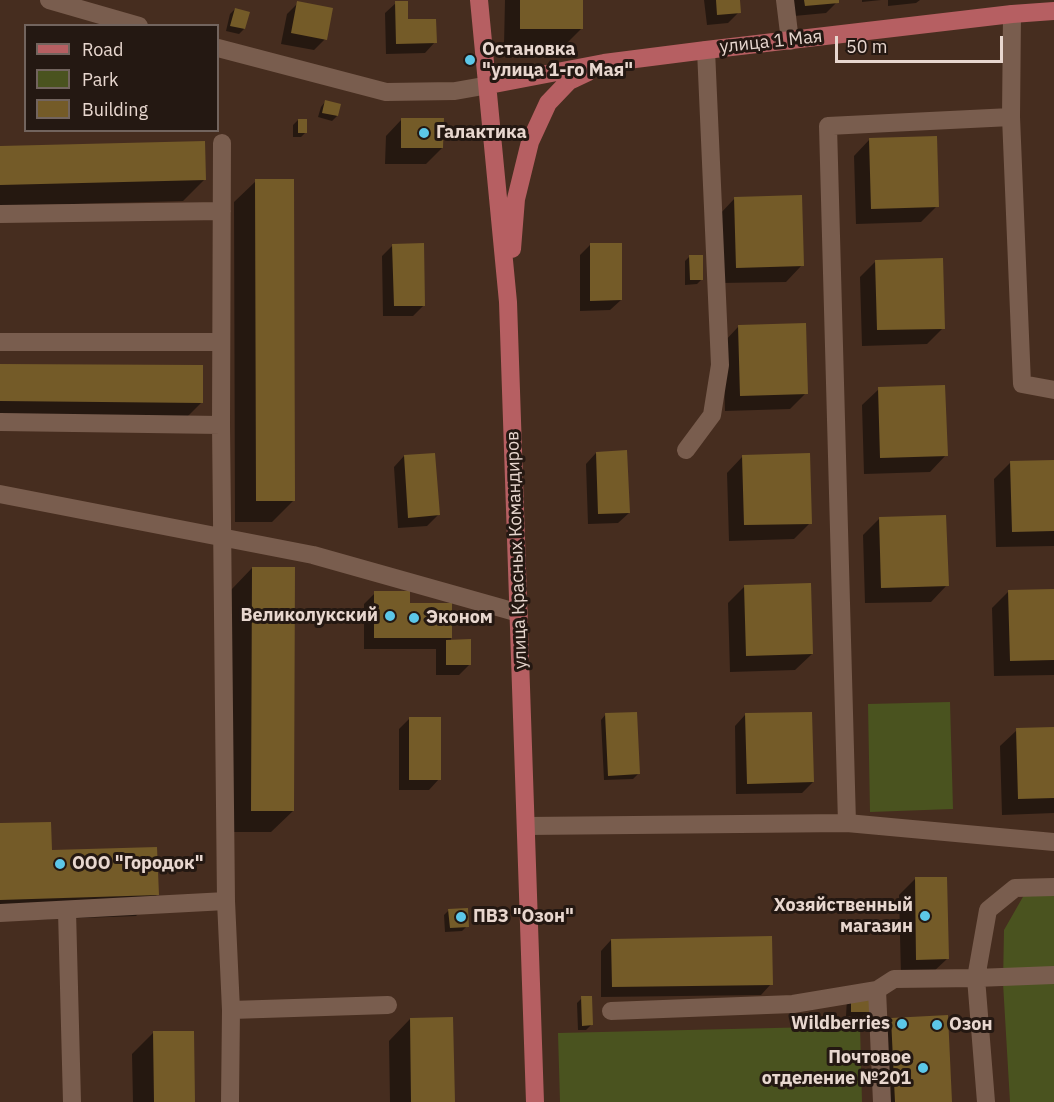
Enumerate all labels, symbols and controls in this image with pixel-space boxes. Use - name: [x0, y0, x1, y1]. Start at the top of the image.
- legend: [24, 24, 219, 132]
- scale bar: [838, 24, 1006, 62]
- street label: улица 1 Мая: [719, 26, 823, 58]
- text: 50 m: [846, 35, 888, 58]
- text: Road: [82, 38, 123, 61]
- place label: Остановка "улица 1-го Мая": [482, 39, 633, 82]
- marker: Остановка "улица 1-го Мая": [463, 53, 477, 67]
- text: Park: [82, 68, 118, 91]
- text: Building: [82, 98, 148, 121]
- place label: Галактика: [436, 122, 527, 144]
- marker: Галактика: [417, 126, 431, 140]
- street label: улица Красных Командиров: [502, 431, 532, 669]
- place label: Великолукский: [240, 605, 378, 627]
- place label: Эконом: [426, 607, 493, 629]
- marker: Великолукский: [383, 609, 397, 623]
- marker: Эконом: [407, 611, 421, 625]
- place label: ООО "Городок": [72, 853, 204, 875]
- marker: ООО "Городок": [53, 857, 67, 871]
- place label: Хозяйственный магазин: [774, 895, 913, 938]
- place label: ПВЗ "Озон": [473, 906, 574, 928]
- marker: Хозяйственный магазин: [918, 909, 932, 923]
- marker: ПВЗ "Озон": [454, 910, 468, 924]
- place label: Wildberries: [791, 1013, 890, 1035]
- place label: Озон: [949, 1014, 992, 1036]
- marker: Wildberries: [895, 1017, 909, 1031]
- marker: Озон: [930, 1018, 944, 1032]
- place label: Почтовое отделение №201: [762, 1047, 911, 1090]
- marker: Почтовое отделение №201: [916, 1061, 930, 1075]

